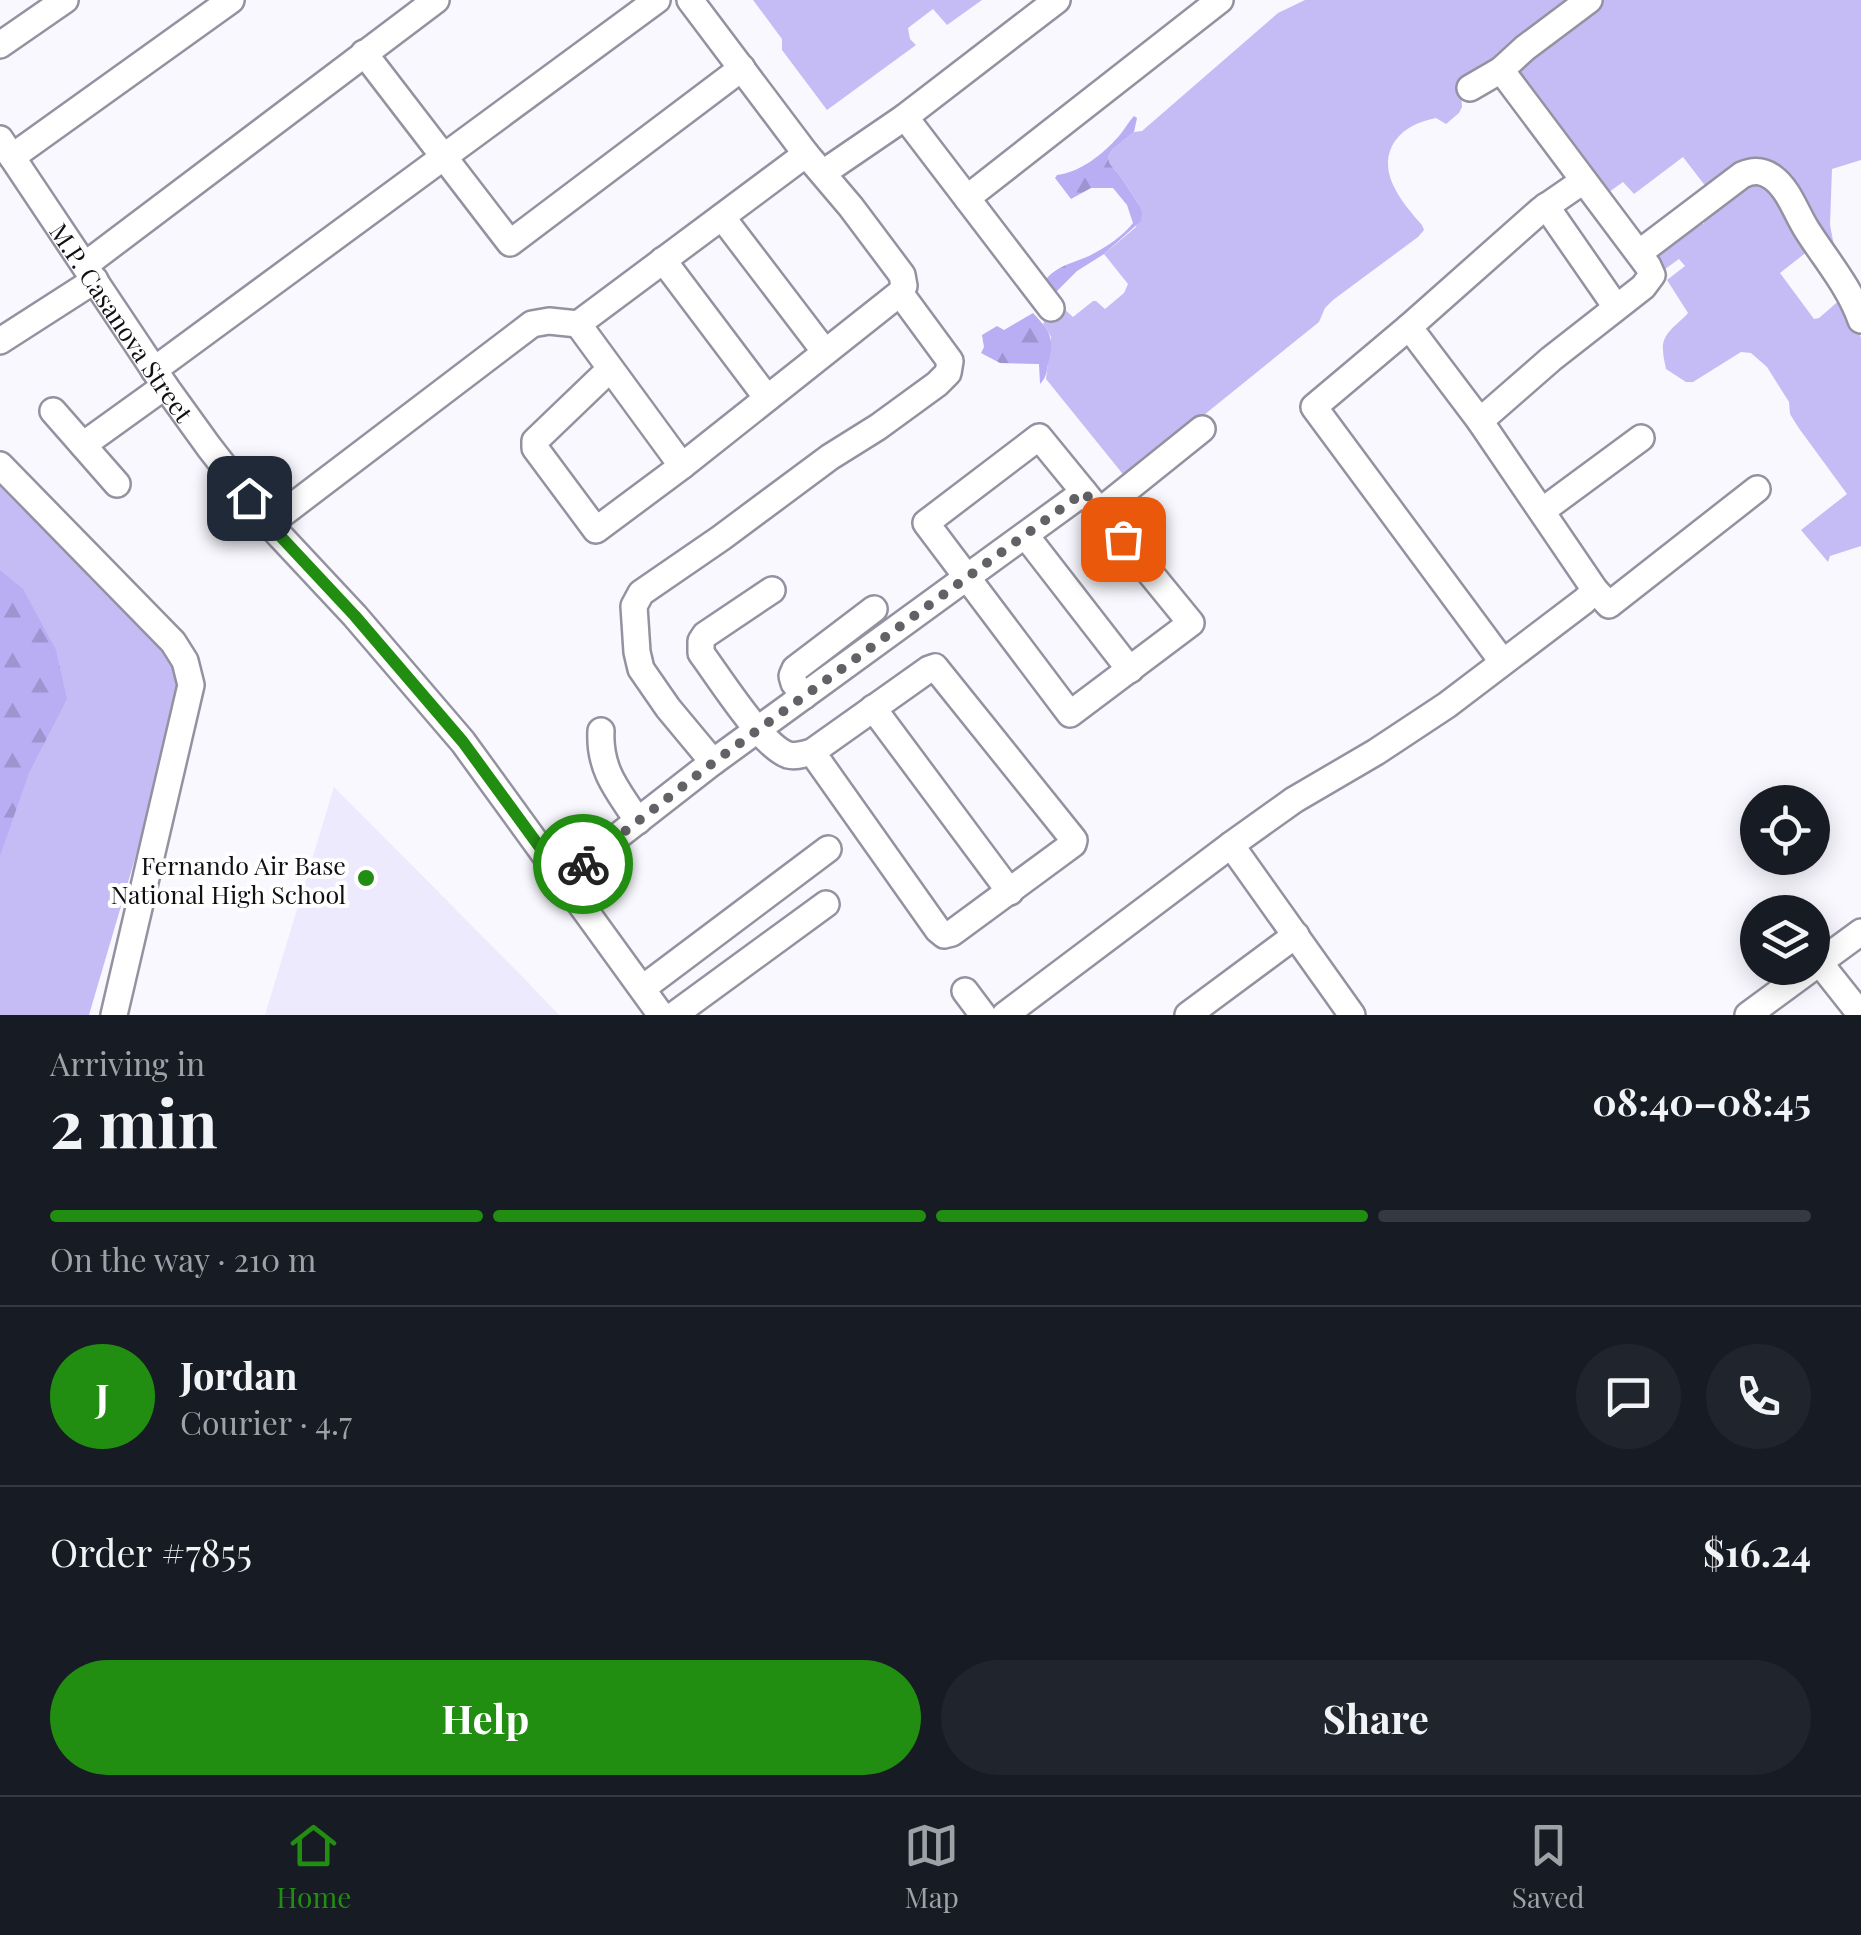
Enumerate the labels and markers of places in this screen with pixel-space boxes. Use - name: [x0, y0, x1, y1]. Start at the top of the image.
- pin: [207, 456, 292, 541]
- pin: [1081, 497, 1166, 582]
- place label: Fernando Air Base National High School: [111, 848, 346, 910]
- marker: Fernando Air Base National High School: [355, 867, 377, 889]

